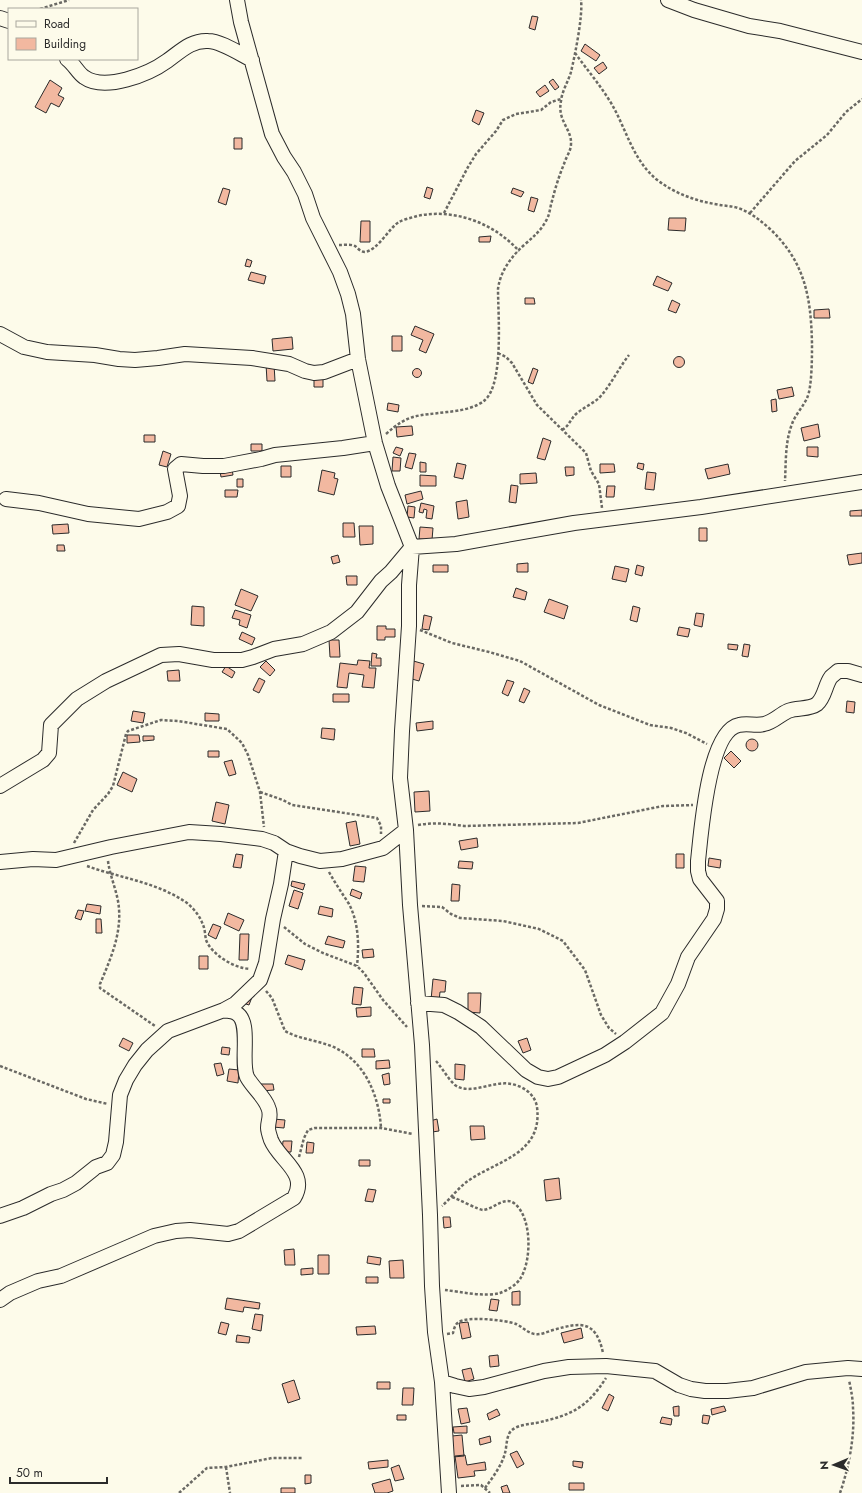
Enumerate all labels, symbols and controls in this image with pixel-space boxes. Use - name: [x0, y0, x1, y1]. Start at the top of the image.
- legend: [8, 8, 138, 60]
- text: Road: [44, 15, 70, 33]
- text: Building: [44, 35, 86, 53]
- north arrow: [814, 1445, 854, 1485]
- scale bar: [10, 1459, 107, 1485]
- text: N: [816, 1461, 832, 1470]
- text: 50 m: [16, 1464, 43, 1482]

